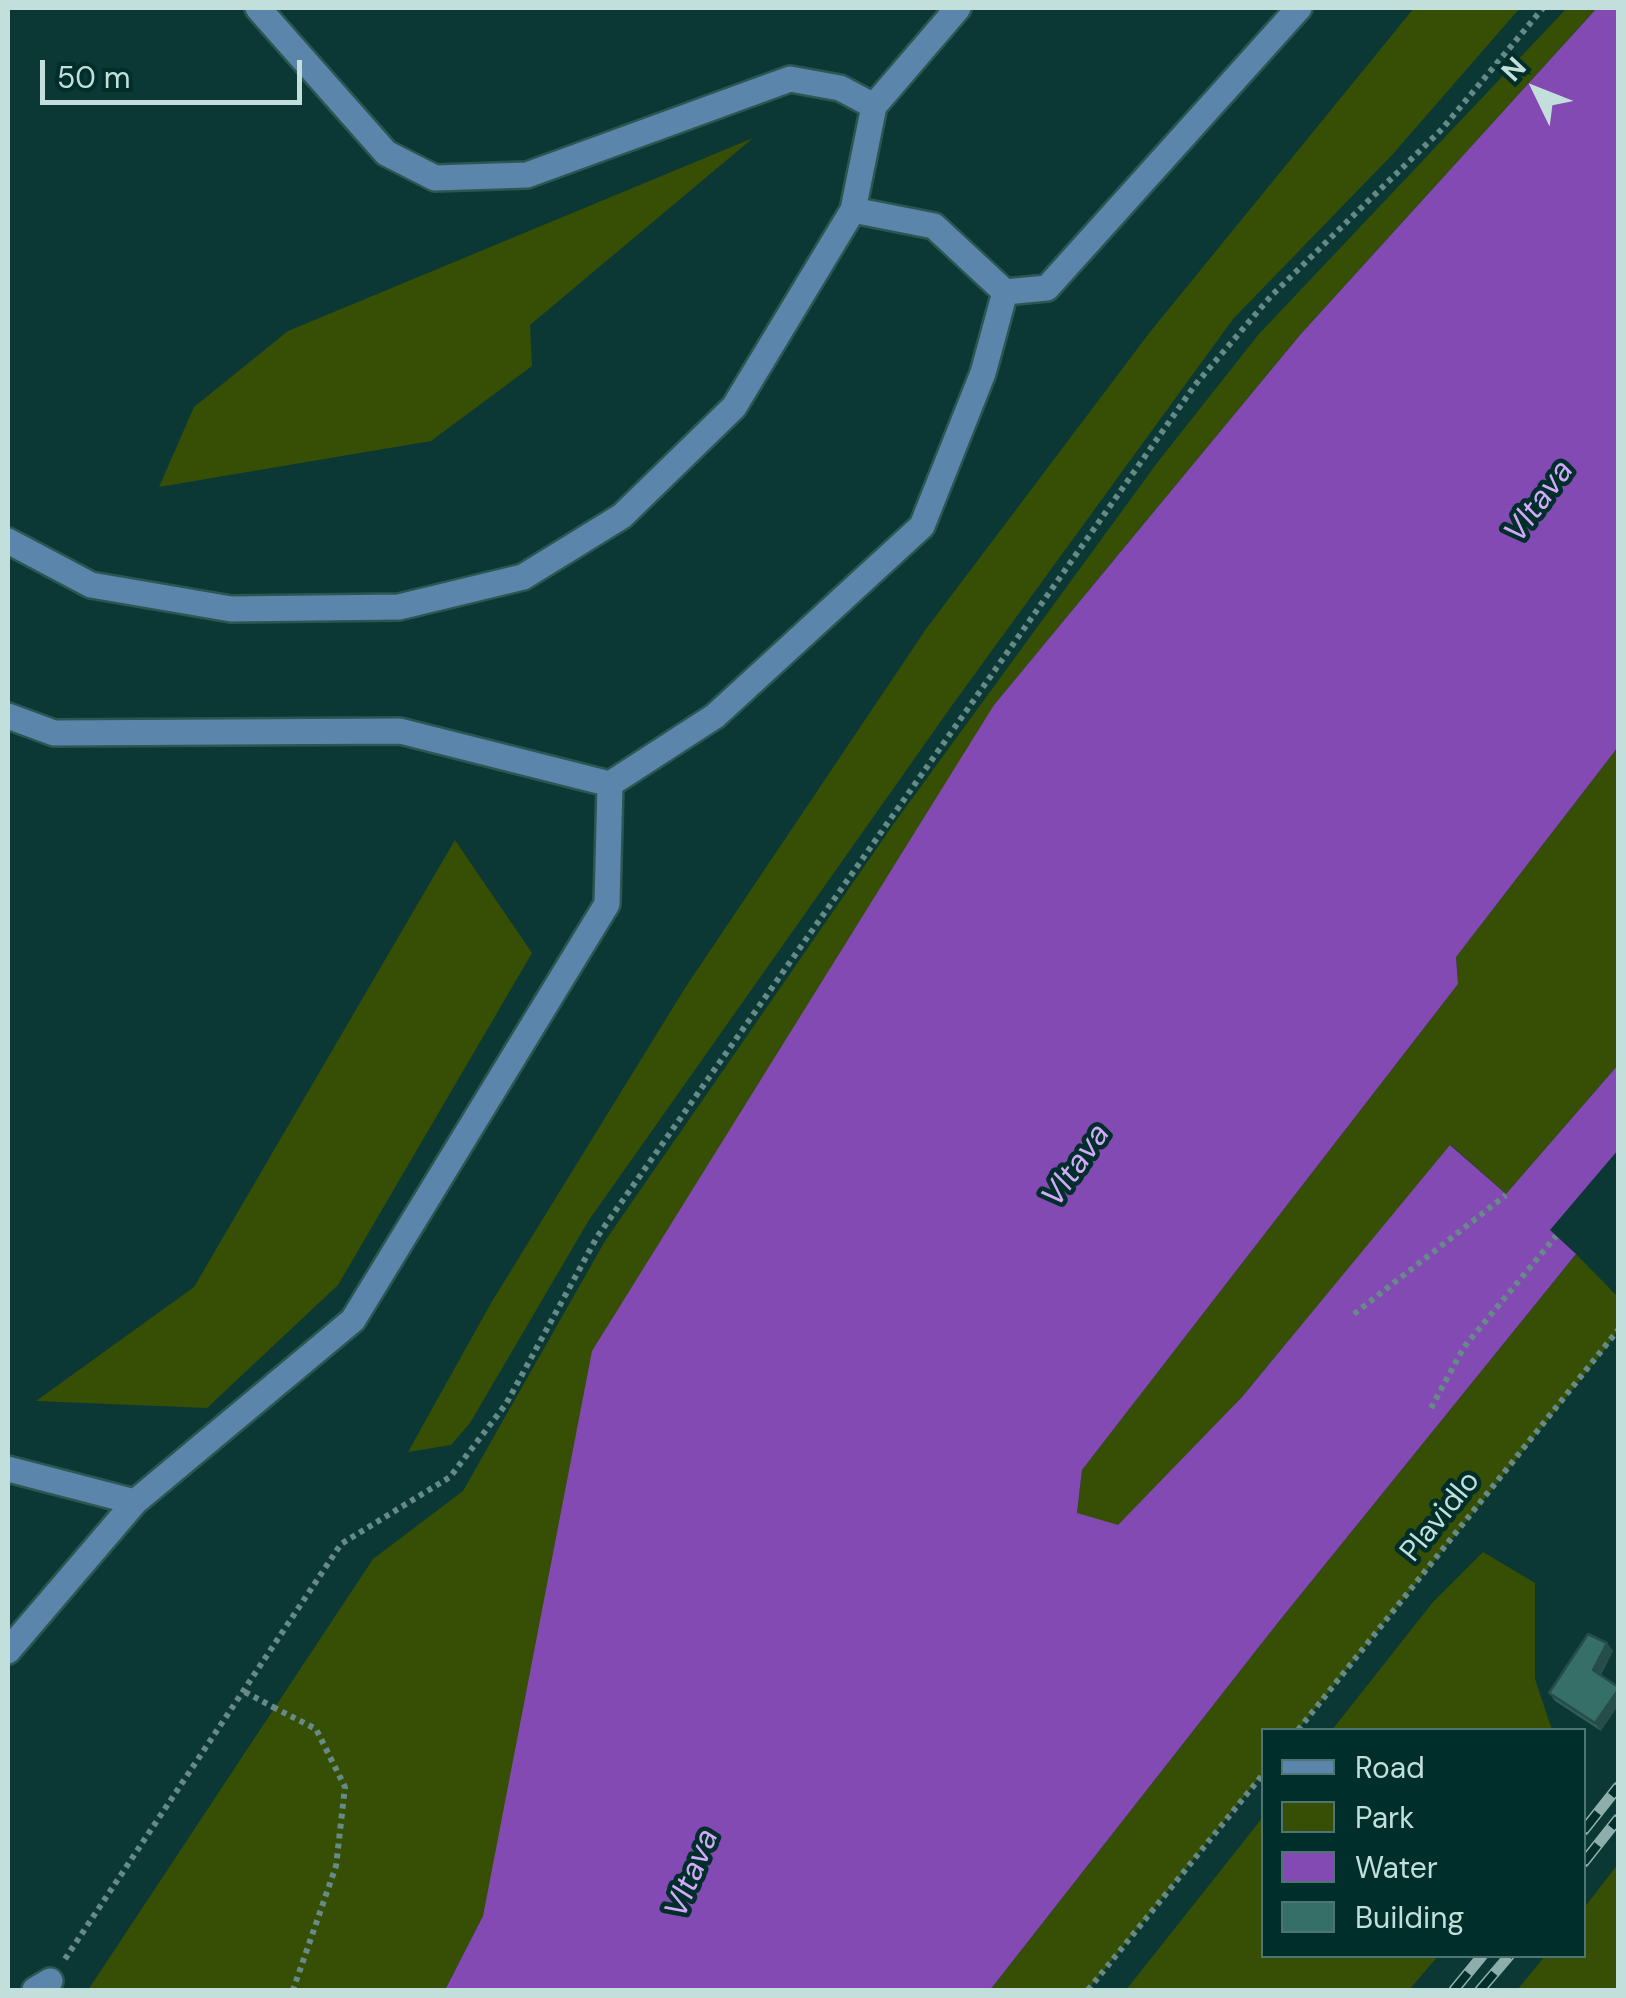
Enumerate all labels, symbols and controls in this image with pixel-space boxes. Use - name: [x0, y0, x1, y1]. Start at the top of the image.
- scale bar: [45, 40, 308, 102]
- north arrow: [1486, 40, 1586, 140]
- text: N: [1493, 49, 1534, 89]
- text: 50 m: [57, 58, 131, 97]
- water label: Vltava: [1497, 453, 1583, 551]
- water label: Vltava: [1035, 1117, 1119, 1215]
- street label: Plavidlo: [1394, 1464, 1488, 1570]
- legend: [1261, 1728, 1586, 1958]
- text: Road: [1355, 1748, 1425, 1787]
- text: Park: [1355, 1798, 1414, 1837]
- water label: Vltava: [658, 1824, 728, 1924]
- text: Water: [1355, 1848, 1438, 1887]
- text: Building: [1355, 1898, 1464, 1937]

